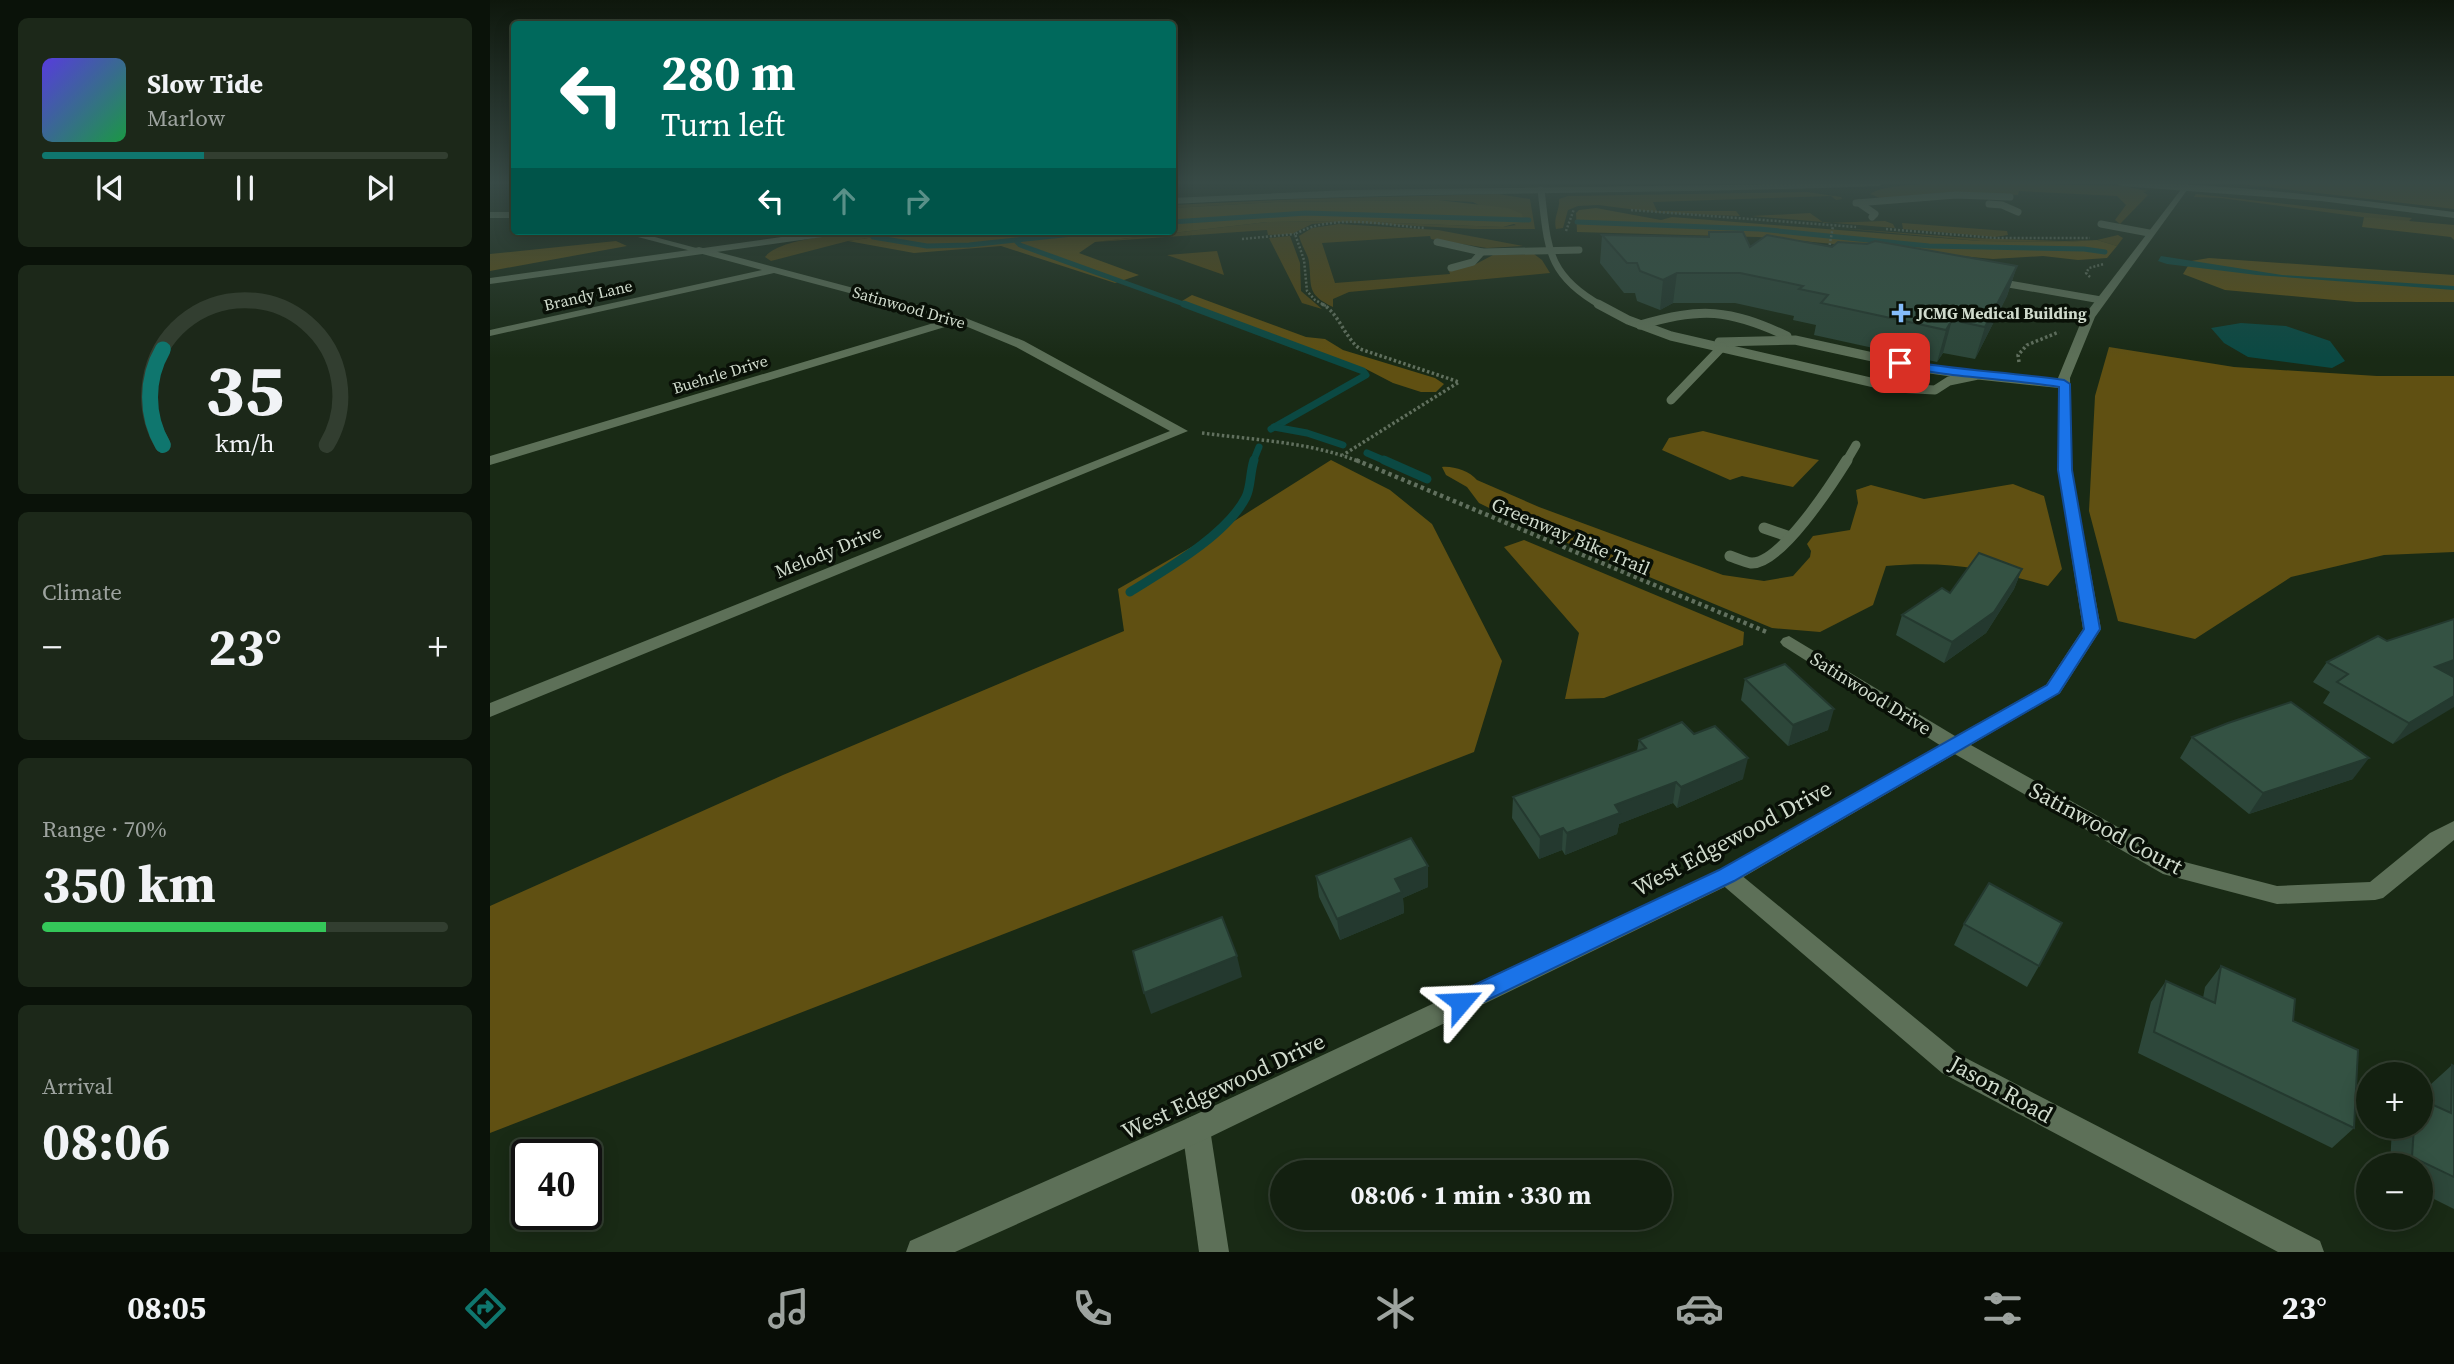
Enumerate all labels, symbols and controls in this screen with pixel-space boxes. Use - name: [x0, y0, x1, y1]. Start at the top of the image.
- text: 280 m: [661, 39, 796, 106]
- icon: left: [546, 49, 637, 140]
- text: Slow Tide: [147, 66, 263, 102]
- text: Marlow: [147, 102, 225, 134]
- text: Turn left: [661, 103, 785, 147]
- icon: previous: [91, 169, 129, 207]
- icon: pause: [226, 169, 264, 207]
- icon: next: [361, 169, 399, 207]
- icon: left: [752, 182, 790, 220]
- icon: ahead: [825, 182, 863, 220]
- icon: right: [898, 182, 936, 220]
- street label: Brandy Lane: [541, 274, 635, 316]
- street label: Satinwood Drive: [850, 280, 968, 334]
- place label: JCMG Medical Building: [1916, 302, 2087, 324]
- marker: JCMG Medical Building: [1891, 303, 1911, 323]
- pin: [1870, 333, 1930, 393]
- text: 35: [206, 341, 284, 440]
- icon: arrive: [1881, 344, 1919, 382]
- street label: Buehrle Drive: [670, 349, 770, 399]
- text: km/h: [215, 426, 275, 460]
- street label: Greenway Bike Trail: [1488, 491, 1655, 581]
- street label: Melody Drive: [771, 518, 885, 584]
- text: Climate: [42, 576, 122, 608]
- text: 23°: [208, 611, 282, 682]
- text: −: [42, 621, 62, 673]
- text: +: [428, 621, 448, 673]
- street label: Satinwood Drive: [1806, 645, 1936, 741]
- street label: West Edgewood Drive: [1627, 772, 1837, 904]
- street label: Satinwood Court: [2024, 774, 2189, 882]
- text: Range · 70%: [42, 813, 167, 845]
- text: 350 km: [42, 848, 216, 919]
- position arrow: [1424, 965, 1498, 1039]
- street label: West Edgewood Drive: [1116, 1025, 1330, 1147]
- street label: Jason Road: [1943, 1047, 2059, 1131]
- map controls: [2356, 1062, 2433, 1230]
- button: +: [2356, 1062, 2433, 1139]
- text: Arrival: [42, 1070, 113, 1102]
- text: 08:06: [42, 1105, 170, 1176]
- speed limit sign: 40: [511, 1139, 602, 1230]
- button: −: [2356, 1153, 2433, 1230]
- text: 08:06 · 1 min · 330 m: [1351, 1177, 1591, 1213]
- icon: directions: [461, 1284, 510, 1333]
- icon: music: [764, 1284, 813, 1333]
- icon: phone: [1068, 1284, 1117, 1333]
- icon: climate: [1371, 1284, 1420, 1333]
- icon: car: [1675, 1284, 1724, 1333]
- icon: filters: [1978, 1284, 2027, 1333]
- text: 08:05: [127, 1286, 206, 1330]
- text: 23°: [2282, 1286, 2327, 1330]

